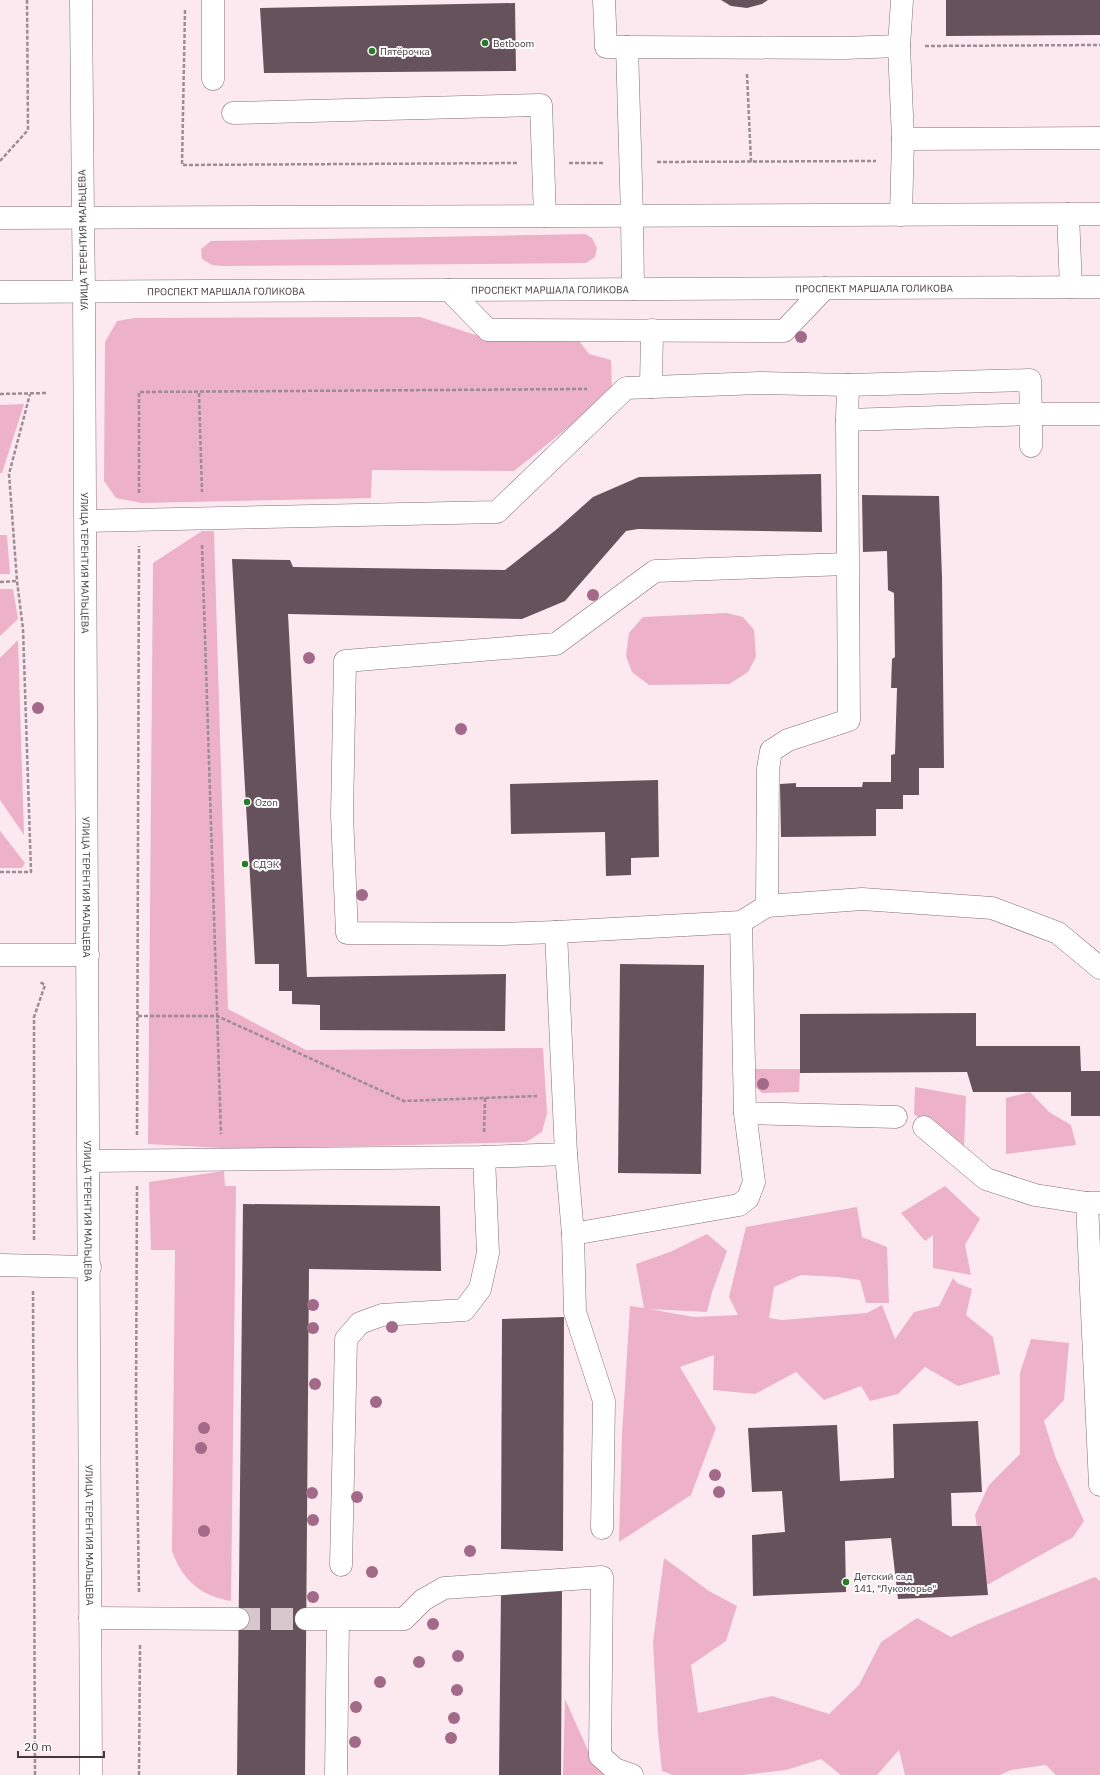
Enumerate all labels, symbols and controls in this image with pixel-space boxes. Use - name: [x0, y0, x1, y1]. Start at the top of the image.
- place label: Betboom: [493, 37, 534, 50]
- marker: Betboom: [480, 38, 490, 48]
- place label: Пятёрочка: [380, 45, 431, 58]
- marker: Пятёрочка: [367, 46, 377, 56]
- street label: УЛИЦА ТЕРЕНТИЯ МАЛЬЦЕВА: [75, 169, 91, 311]
- street label: ПРОСПЕКТ МАРШАЛА ГОЛИКОВА: [795, 281, 954, 295]
- street label: ПРОСПЕКТ МАРШАЛА ГОЛИКОВА: [471, 283, 630, 296]
- street label: ПРОСПЕКТ МАРШАЛА ГОЛИКОВА: [147, 284, 306, 298]
- street label: УЛИЦА ТЕРЕНТИЯ МАЛЬЦЕВА: [78, 492, 92, 634]
- place label: Ozon: [255, 796, 278, 809]
- marker: Ozon: [242, 797, 252, 807]
- street label: УЛИЦА ТЕРЕНТИЯ МАЛЬЦЕВА: [80, 816, 94, 958]
- place label: СДЭК: [253, 858, 280, 871]
- marker: СДЭК: [240, 859, 250, 869]
- street label: УЛИЦА ТЕРЕНТИЯ МАЛЬЦЕВА: [82, 1140, 95, 1282]
- street label: УЛИЦА ТЕРЕНТИЯ МАЛЬЦЕВА: [83, 1464, 97, 1606]
- place label: Детский сад 141, "Лукоморье": [854, 1570, 936, 1595]
- marker: Детский сад 141, "Лукоморье": [841, 1577, 851, 1587]
- scale bar: [18, 1733, 104, 1759]
- text: 20 m: [24, 1739, 52, 1754]

